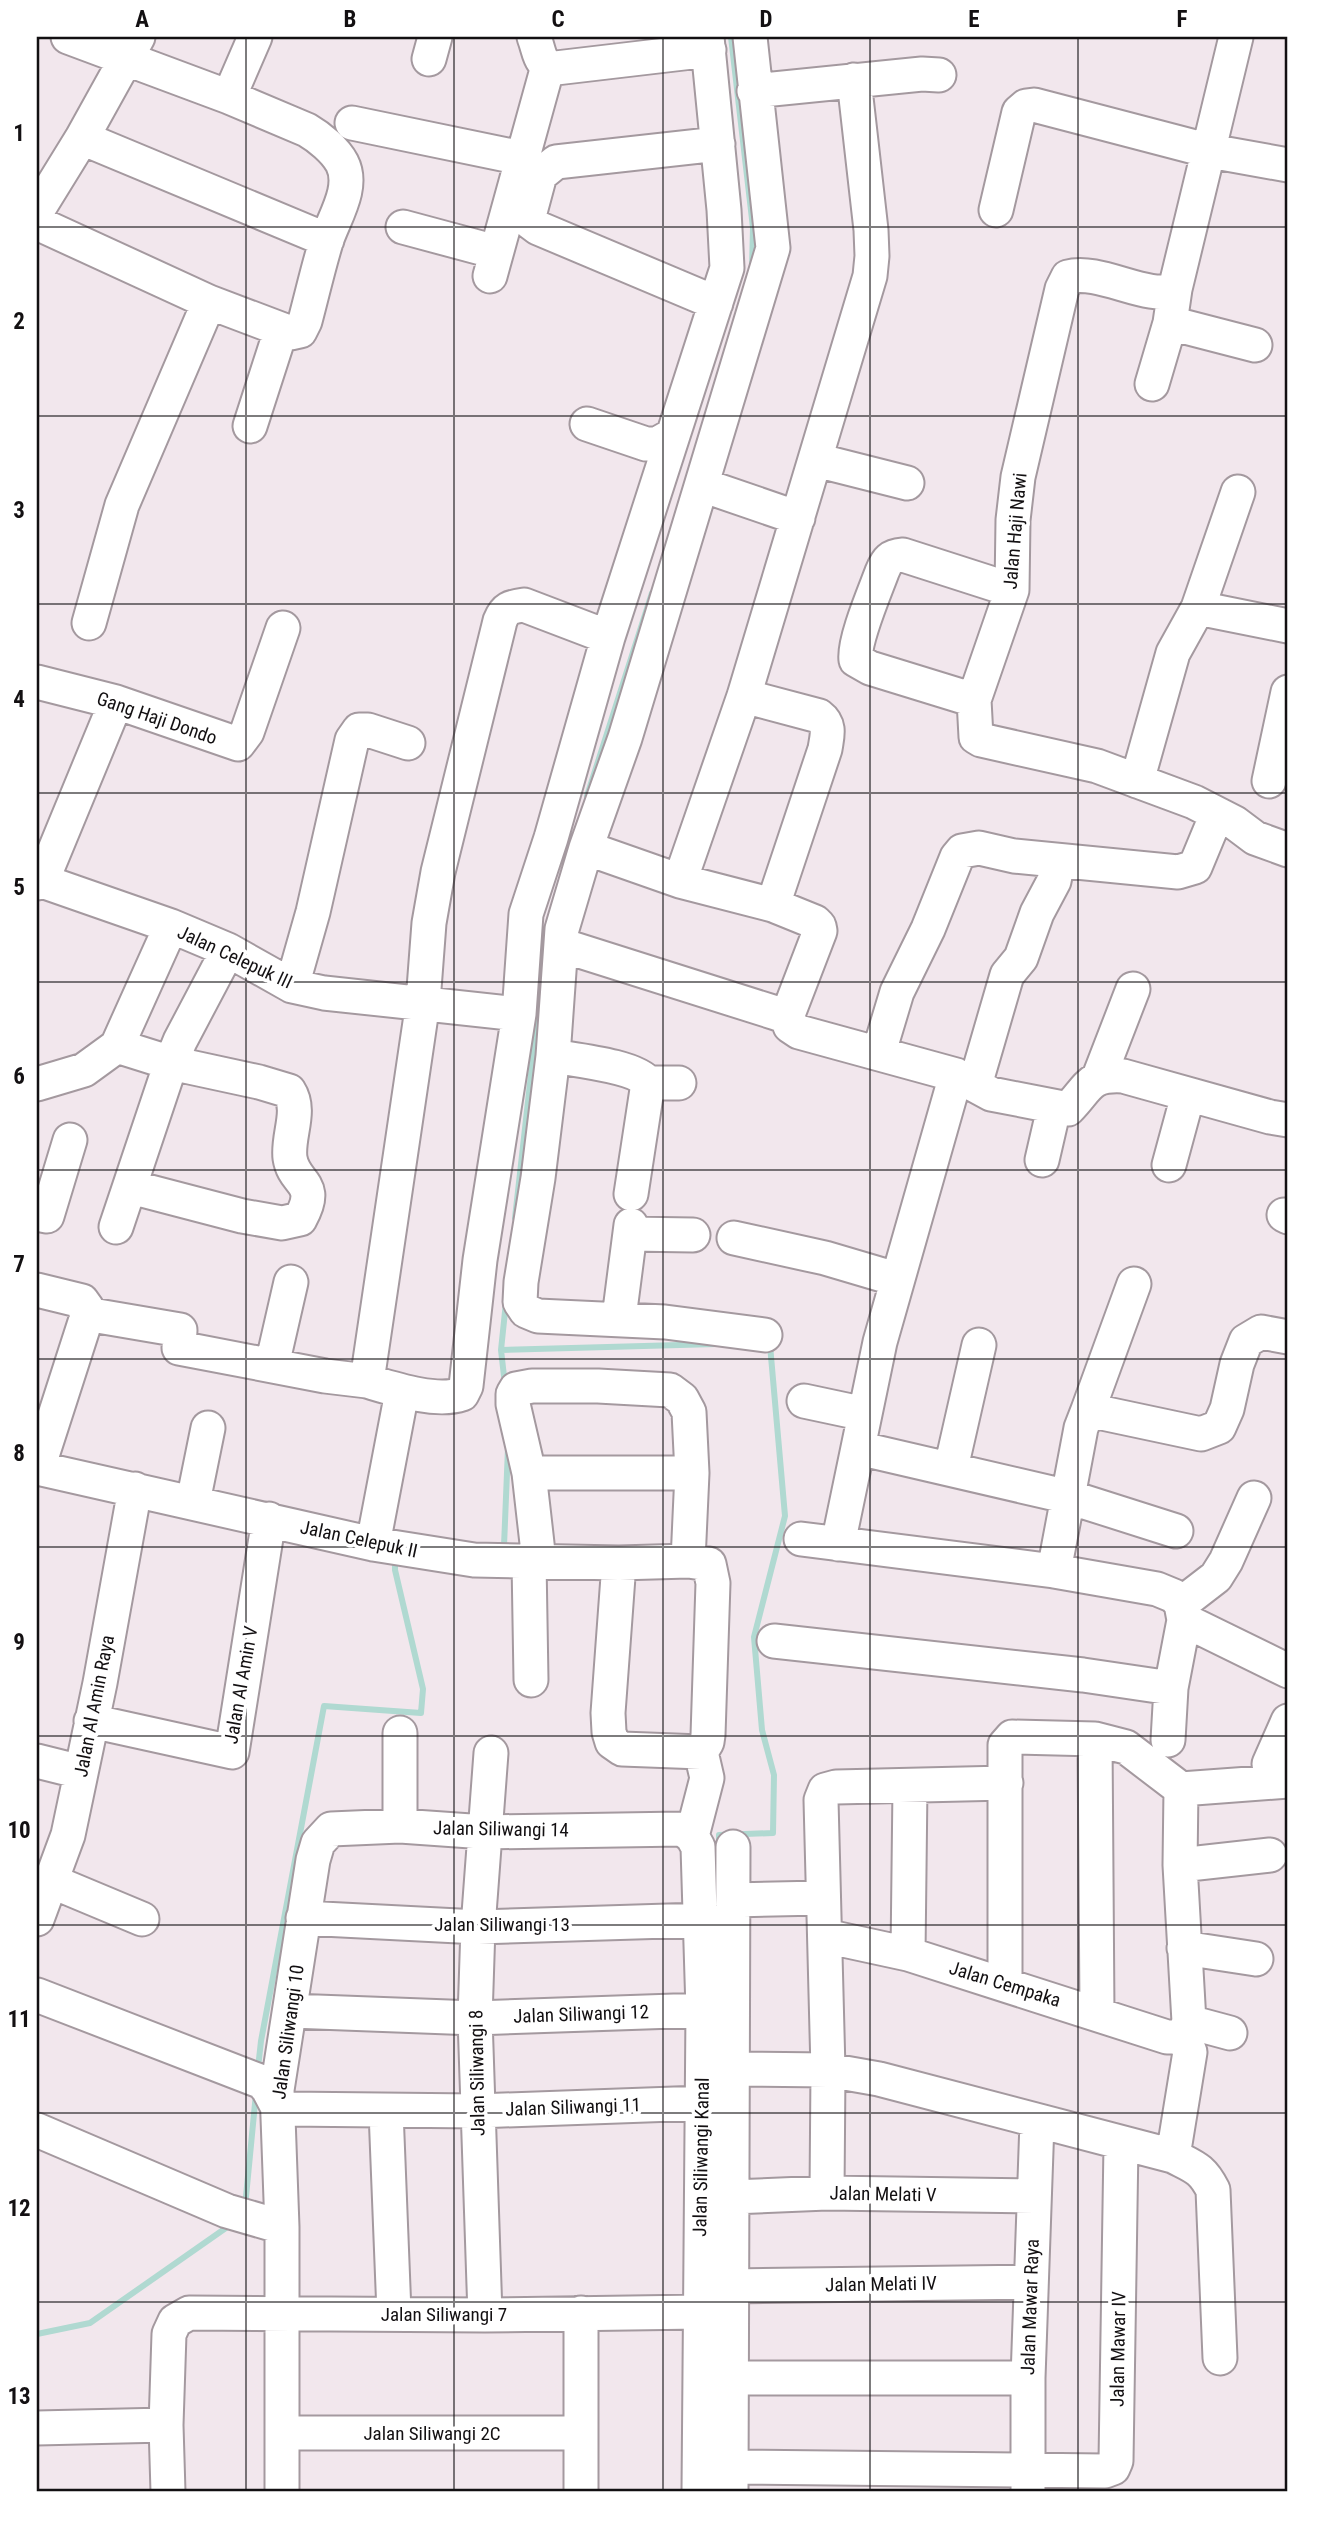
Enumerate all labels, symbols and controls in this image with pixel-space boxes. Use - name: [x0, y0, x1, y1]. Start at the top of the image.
- text: A: [135, 6, 149, 33]
- text: B: [344, 6, 356, 33]
- text: C: [551, 6, 565, 33]
- text: D: [760, 6, 773, 33]
- text: E: [968, 6, 980, 33]
- text: F: [1177, 6, 1188, 33]
- text: 1: [13, 120, 25, 147]
- text: 2: [13, 308, 25, 335]
- street label: Jalan Haji Nawi: [998, 472, 1032, 590]
- text: 3: [13, 497, 25, 524]
- text: 4: [13, 686, 25, 713]
- street label: Gang Haji Dondo: [94, 687, 220, 749]
- text: 5: [13, 874, 25, 901]
- street label: Jalan Celepuk III: [174, 920, 296, 994]
- text: 6: [13, 1063, 25, 1090]
- text: 7: [13, 1251, 25, 1278]
- text: 8: [13, 1440, 25, 1467]
- street label: Jalan Celepuk II: [298, 1515, 420, 1563]
- street label: Jalan Al Amin V: [219, 1624, 263, 1746]
- text: 9: [13, 1629, 25, 1656]
- street label: Jalan Al Amin Raya: [69, 1633, 119, 1779]
- street label: Jalan Siliwangi 14: [433, 1816, 569, 1842]
- text: 10: [7, 1817, 31, 1844]
- street label: Jalan Siliwangi 13: [434, 1913, 570, 1936]
- street label: Jalan Cempaka: [946, 1956, 1064, 2012]
- street label: Jalan Siliwangi 10: [267, 1963, 309, 2101]
- street label: Jalan Siliwangi 12: [513, 2000, 649, 2028]
- text: 11: [7, 2006, 31, 2033]
- street label: Jalan Siliwangi 8: [464, 2010, 490, 2136]
- street label: Jalan Siliwangi Kanal: [688, 2077, 714, 2237]
- street label: Jalan Siliwangi 11: [505, 2093, 641, 2121]
- street label: Jalan Melati V: [829, 2182, 937, 2206]
- text: 12: [7, 2195, 31, 2222]
- street label: Jalan Mawar Raya: [1016, 2238, 1044, 2376]
- street label: Jalan Melati IV: [825, 2272, 937, 2296]
- street label: Jalan Mawar IV: [1105, 2291, 1131, 2407]
- street label: Jalan Siliwangi 7: [381, 2303, 507, 2326]
- text: 13: [7, 2383, 31, 2410]
- street label: Jalan Siliwangi 2C: [363, 2422, 501, 2445]

